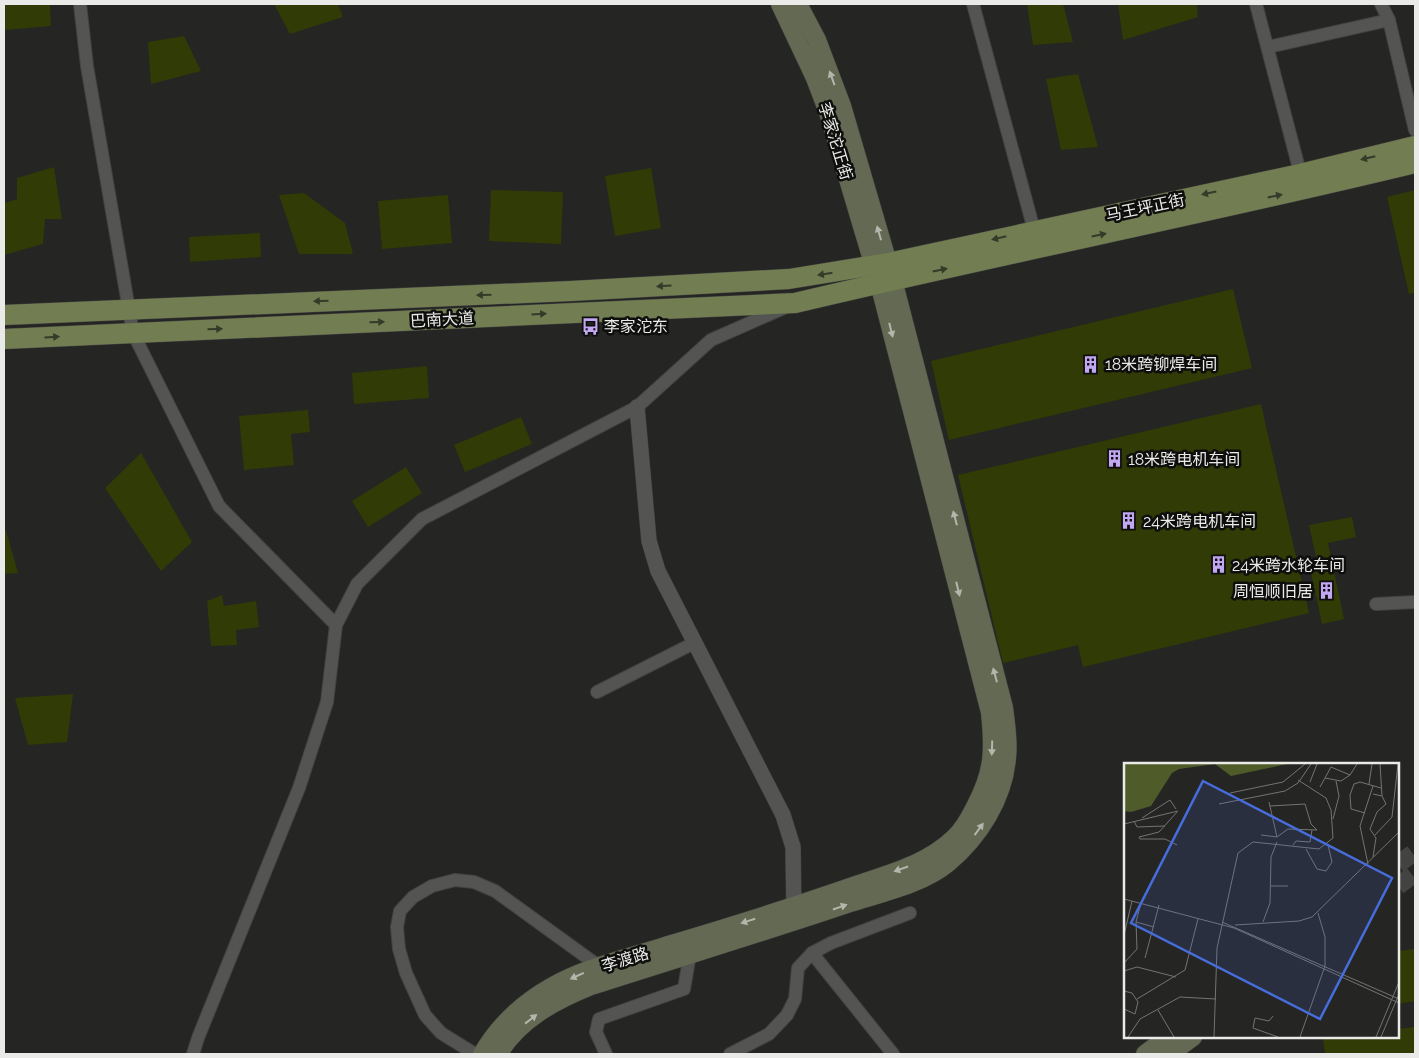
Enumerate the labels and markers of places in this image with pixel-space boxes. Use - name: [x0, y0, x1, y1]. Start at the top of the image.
- bus stop icon: 李家沱东: [580, 316, 600, 336]
- place label: 李家沱东: [604, 317, 668, 336]
- building icon: 18米跨铆焊车间: [1081, 354, 1101, 374]
- place label: 18米跨铆焊车间: [1105, 355, 1217, 374]
- building icon: 18米跨电机车间: [1104, 449, 1124, 469]
- place label: 18米跨电机车间: [1128, 450, 1240, 469]
- building icon: 24米跨电机车间: [1119, 511, 1139, 531]
- place label: 24米跨电机车间: [1143, 512, 1256, 531]
- building icon: 24米跨水轮车间: [1208, 555, 1228, 575]
- place label: 24米跨水轮车间: [1232, 556, 1345, 575]
- building icon: 周恒顺旧居: [1317, 581, 1337, 601]
- place label: 周恒顺旧居: [1233, 582, 1313, 601]

